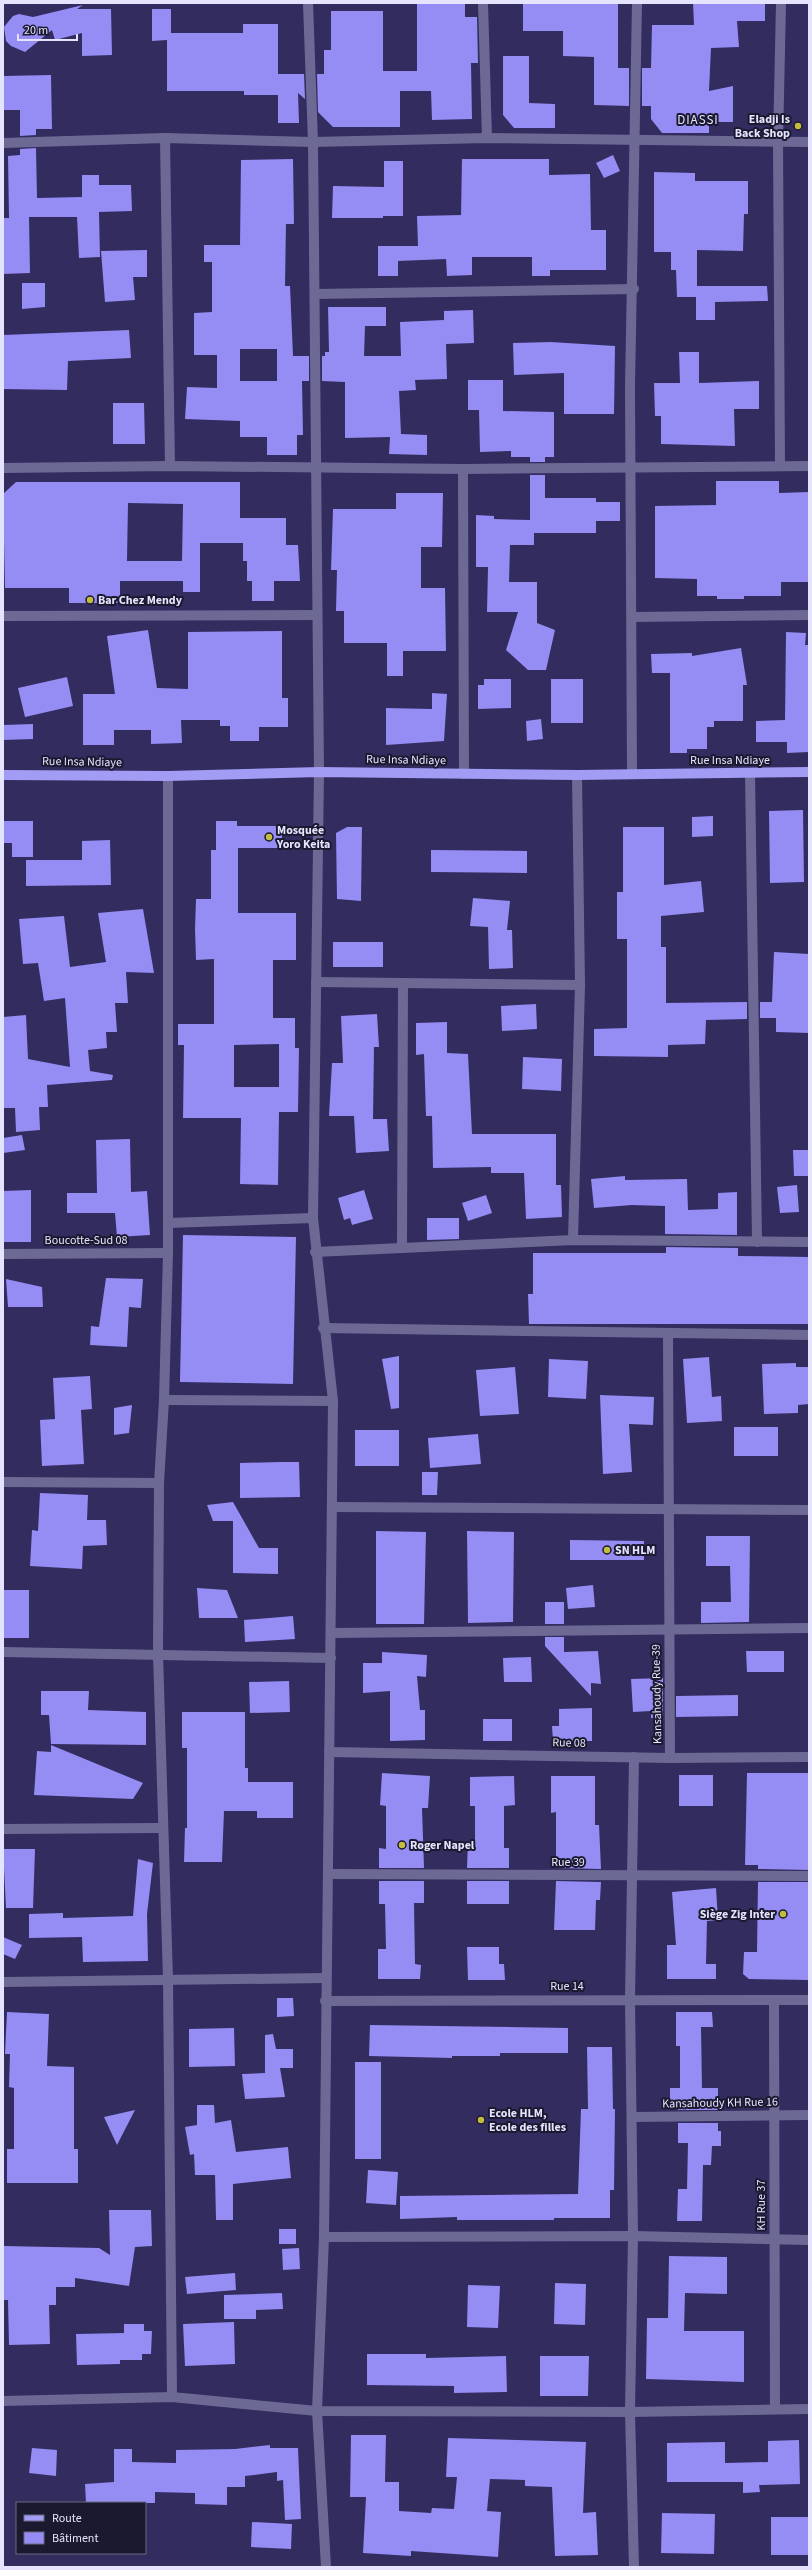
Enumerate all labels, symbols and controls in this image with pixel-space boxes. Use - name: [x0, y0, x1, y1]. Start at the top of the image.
- scale bar: [18, 16, 77, 42]
- text: 20 m: [24, 22, 48, 39]
- district label: DIASSI: [677, 111, 719, 129]
- place label: Eladji Is Back Shop: [735, 111, 790, 142]
- marker: Eladji Is Back Shop: [793, 121, 803, 131]
- place label: Bar Chez Mendy: [98, 592, 183, 609]
- marker: Bar Chez Mendy: [85, 595, 95, 605]
- street label: Rue Insa Ndiaye: [366, 751, 446, 769]
- street label: Rue Insa Ndiaye: [690, 752, 770, 769]
- street label: Rue Insa Ndiaye: [42, 753, 122, 771]
- place label: Mosquée Yoro Keita: [276, 822, 330, 853]
- marker: Mosquée Yoro Keita: [264, 832, 274, 842]
- street label: Boucotte-Sud 08: [45, 1232, 127, 1249]
- place label: SN HLM: [615, 1542, 656, 1559]
- marker: SN HLM: [602, 1545, 612, 1555]
- street label: Kansahoudy Rue-39: [648, 1644, 666, 1744]
- street label: Rue 08: [552, 1734, 586, 1752]
- place label: Roger Napel: [410, 1837, 475, 1854]
- marker: Roger Napel: [397, 1840, 407, 1850]
- street label: Rue 39: [551, 1854, 585, 1871]
- place label: Siège Zig Inter: [700, 1906, 775, 1923]
- marker: Siège Zig Inter: [778, 1909, 788, 1919]
- street label: Rue 14: [550, 1978, 584, 1995]
- street label: Kansahoudy KH Rue 16: [662, 2093, 778, 2113]
- place label: Ecole HLM, Ecole des filles: [489, 2105, 566, 2136]
- marker: Ecole HLM, Ecole des filles: [476, 2115, 486, 2125]
- street label: KH Rue 37: [753, 2180, 770, 2230]
- legend: [16, 2502, 146, 2554]
- text: Route: [52, 2510, 82, 2527]
- text: Bâtiment: [52, 2530, 98, 2547]

